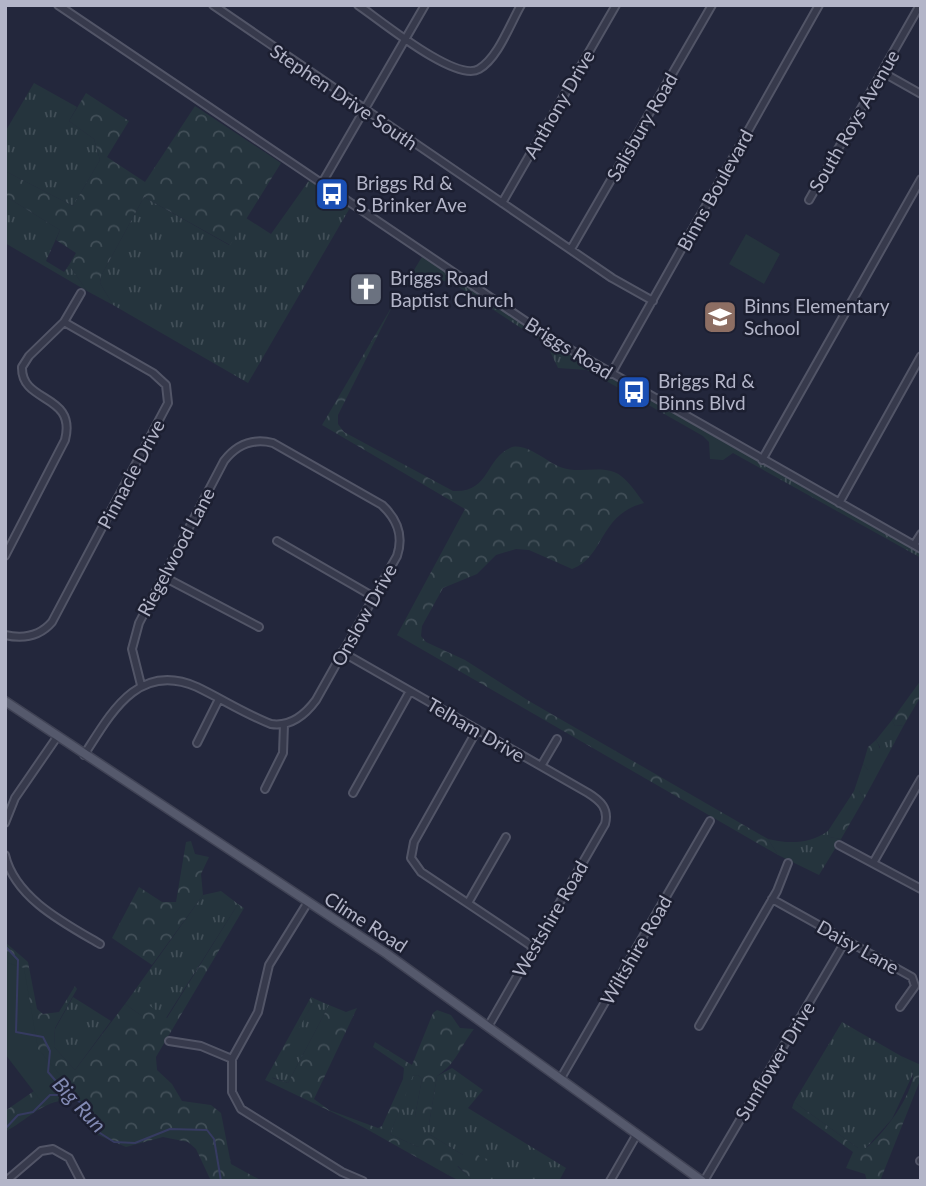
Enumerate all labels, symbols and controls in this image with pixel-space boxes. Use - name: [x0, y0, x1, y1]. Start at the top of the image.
- street label: Stephen Drive South: [266, 39, 422, 154]
- street label: Anthony Drive: [518, 45, 599, 162]
- street label: South Roys Avenue: [803, 45, 904, 196]
- street label: Salisbury Road: [601, 68, 682, 185]
- street label: Binns Boulevard: [672, 125, 757, 254]
- place label: Briggs Rd & S Brinker Ave: [356, 171, 467, 216]
- bus stop icon: Briggs Rd & S Brinker Ave: [313, 175, 351, 213]
- place label: Briggs Road Baptist Church: [390, 266, 514, 311]
- church icon: Briggs Road Baptist Church: [347, 270, 385, 308]
- place label: Binns Elementary School: [744, 294, 890, 339]
- school or university icon: Binns Elementary School: [701, 298, 739, 336]
- street label: Briggs Road: [521, 312, 617, 383]
- place label: Briggs Rd & Binns Blvd: [658, 369, 755, 414]
- bus stop icon: Briggs Rd & Binns Blvd: [615, 373, 653, 411]
- street label: Pinnacle Drive: [92, 415, 169, 532]
- street label: Riegelwood Lane: [132, 484, 219, 620]
- street label: Onslow Drive: [326, 559, 401, 670]
- street label: Telham Drive: [423, 692, 529, 767]
- street label: Westshire Road: [507, 856, 592, 981]
- street label: Clime Road: [320, 886, 412, 957]
- street label: Wiltshire Road: [595, 891, 676, 1009]
- street label: Daisy Lane: [813, 915, 903, 979]
- street label: Sunflower Drive: [730, 997, 819, 1124]
- water label: Big Run: [48, 1071, 112, 1137]

